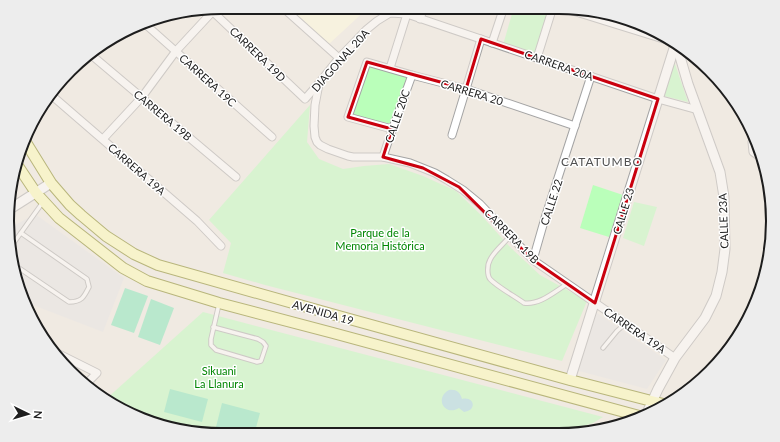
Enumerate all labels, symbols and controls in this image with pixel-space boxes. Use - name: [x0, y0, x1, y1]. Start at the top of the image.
- street label: CARRERA 19D: [227, 24, 289, 84]
- street label: DIAGONAL 20A: [308, 26, 372, 94]
- street label: CARRERA 20A: [523, 47, 596, 83]
- street label: CARRERA 19C: [177, 51, 240, 109]
- street label: CARRERA 20: [439, 76, 505, 108]
- street label: CARRERA 19B: [131, 87, 195, 143]
- street label: CALLE 20C: [382, 87, 412, 144]
- street label: CARRERA 19A: [106, 140, 169, 198]
- district label: CATATUMBO: [561, 154, 643, 169]
- street label: CALLE 22: [537, 177, 565, 227]
- street label: CALLE 23: [610, 186, 636, 236]
- street label: CALLE 23A: [716, 193, 730, 249]
- street label: CARRERA 19B: [482, 206, 542, 266]
- park label: Parque de la Memoria Histórica: [335, 226, 425, 252]
- street label: AVENIDA 19: [291, 297, 355, 327]
- street label: CARRERA 19A: [602, 304, 669, 356]
- park label: Sikuani La Llanura: [194, 364, 244, 390]
- north arrow: [8, 394, 48, 434]
- text: N: [32, 410, 45, 420]

